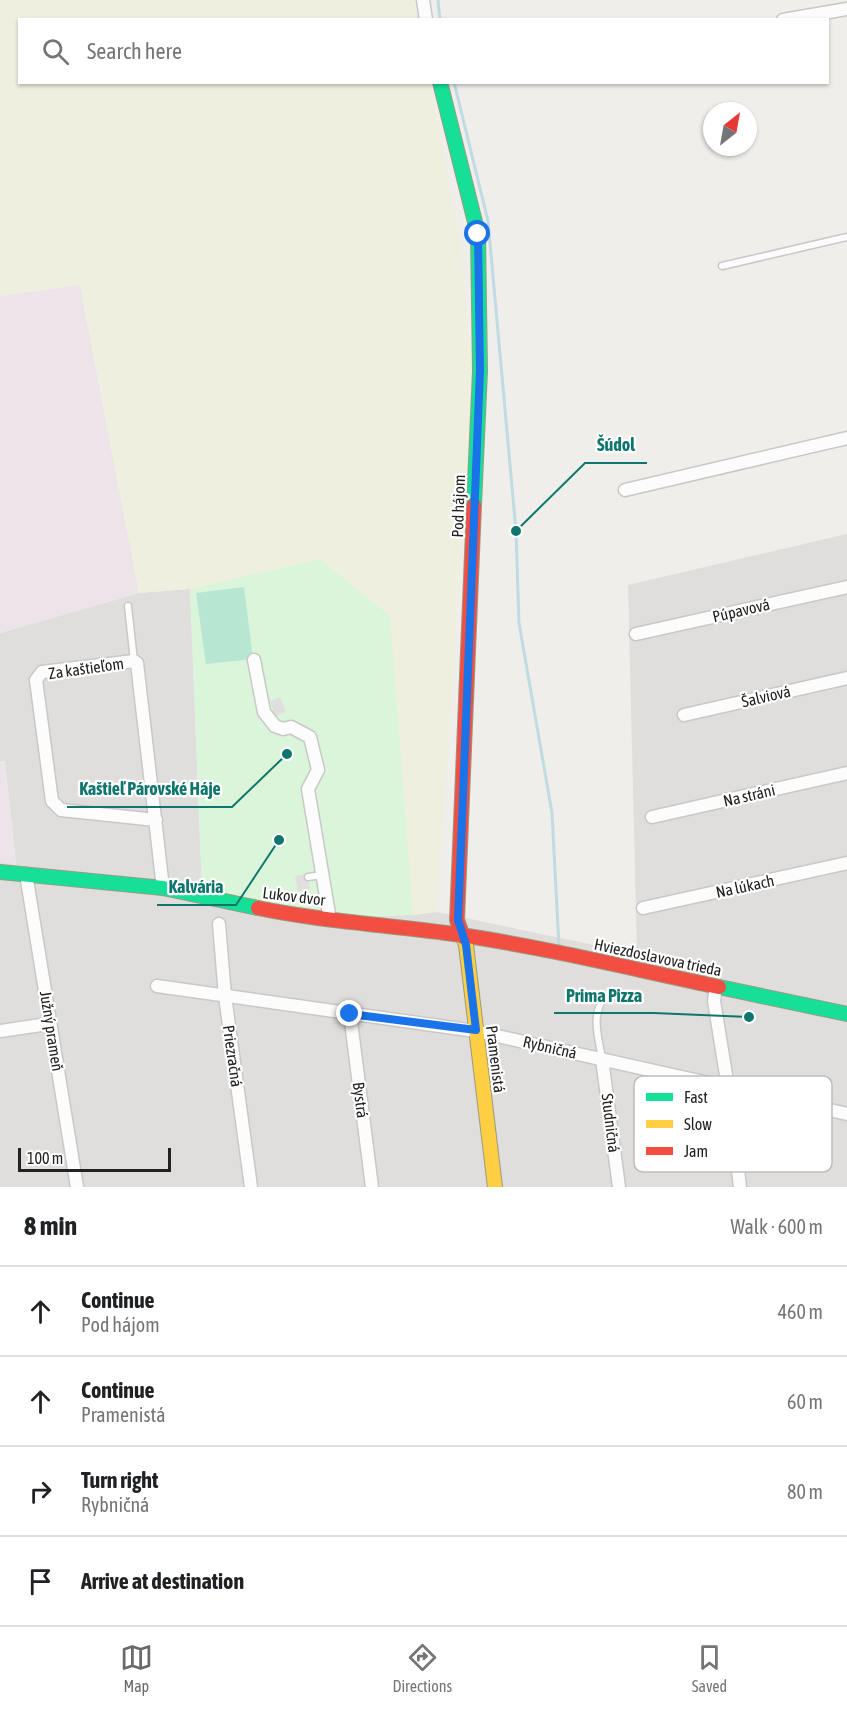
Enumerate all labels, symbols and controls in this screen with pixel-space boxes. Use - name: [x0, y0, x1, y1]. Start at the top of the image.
- search box: [18, 18, 829, 84]
- icon: search: [39, 35, 72, 68]
- text: Search here: [87, 38, 182, 64]
- north arrow: [703, 102, 757, 156]
- route start: [464, 220, 490, 246]
- callout: Šúdol: [585, 427, 647, 463]
- text: Šúdol: [597, 434, 635, 455]
- street label: Pod hájom: [448, 474, 469, 538]
- street label: Púpavová: [711, 595, 772, 626]
- street label: Za kaštieľom: [47, 654, 125, 682]
- street label: Šalviová: [740, 682, 792, 710]
- callout: Kaštieľ Párovské Háje: [67, 771, 232, 807]
- text: Kaštieľ Párovské Háje: [79, 778, 221, 799]
- street label: Na stráni: [721, 780, 777, 810]
- callout: Kalvária: [157, 869, 236, 905]
- street label: Na lúkach: [714, 871, 776, 901]
- text: Kalvária: [169, 876, 223, 897]
- street label: Lukov dvor: [262, 883, 327, 909]
- street label: Hviezdoslavova trieda: [593, 935, 723, 979]
- callout: Prima Pizza: [554, 977, 654, 1013]
- text: Prima Pizza: [566, 985, 642, 1006]
- street label: Južný prameň: [36, 990, 67, 1073]
- route end: [336, 1000, 362, 1026]
- street label: Priezračná: [220, 1024, 246, 1088]
- street label: Pramenistá: [483, 1024, 509, 1094]
- street label: Rybničná: [521, 1032, 579, 1063]
- legend: [634, 1076, 832, 1172]
- street label: Bystrá: [349, 1081, 372, 1119]
- text: Fast: [684, 1088, 708, 1106]
- street label: Studničná: [598, 1093, 624, 1153]
- text: Slow: [684, 1115, 712, 1133]
- text: Jam: [684, 1142, 708, 1160]
- scale bar: [18, 1145, 171, 1172]
- text: 100 m: [27, 1149, 63, 1167]
- text: 8 min: [24, 1211, 77, 1241]
- text: Walk · 600 m: [731, 1215, 823, 1238]
- text: Continue: [81, 1287, 155, 1313]
- icon: ahead: [24, 1295, 57, 1328]
- text: 460 m: [778, 1300, 823, 1323]
- text: Pod hájom: [81, 1313, 160, 1336]
- text: Continue: [81, 1377, 155, 1403]
- icon: ahead: [24, 1385, 57, 1418]
- text: 60 m: [787, 1390, 823, 1413]
- text: Pramenistá: [81, 1403, 166, 1426]
- text: Turn right: [81, 1467, 158, 1493]
- icon: right: [24, 1475, 57, 1508]
- text: 80 m: [787, 1480, 823, 1503]
- text: Rybničná: [81, 1493, 149, 1516]
- icon: arrive: [24, 1565, 57, 1598]
- text: Arrive at destination: [81, 1568, 244, 1594]
- tab: Map: [120, 1641, 153, 1695]
- tab: Directions: [392, 1641, 452, 1695]
- tab: Saved: [692, 1641, 727, 1695]

